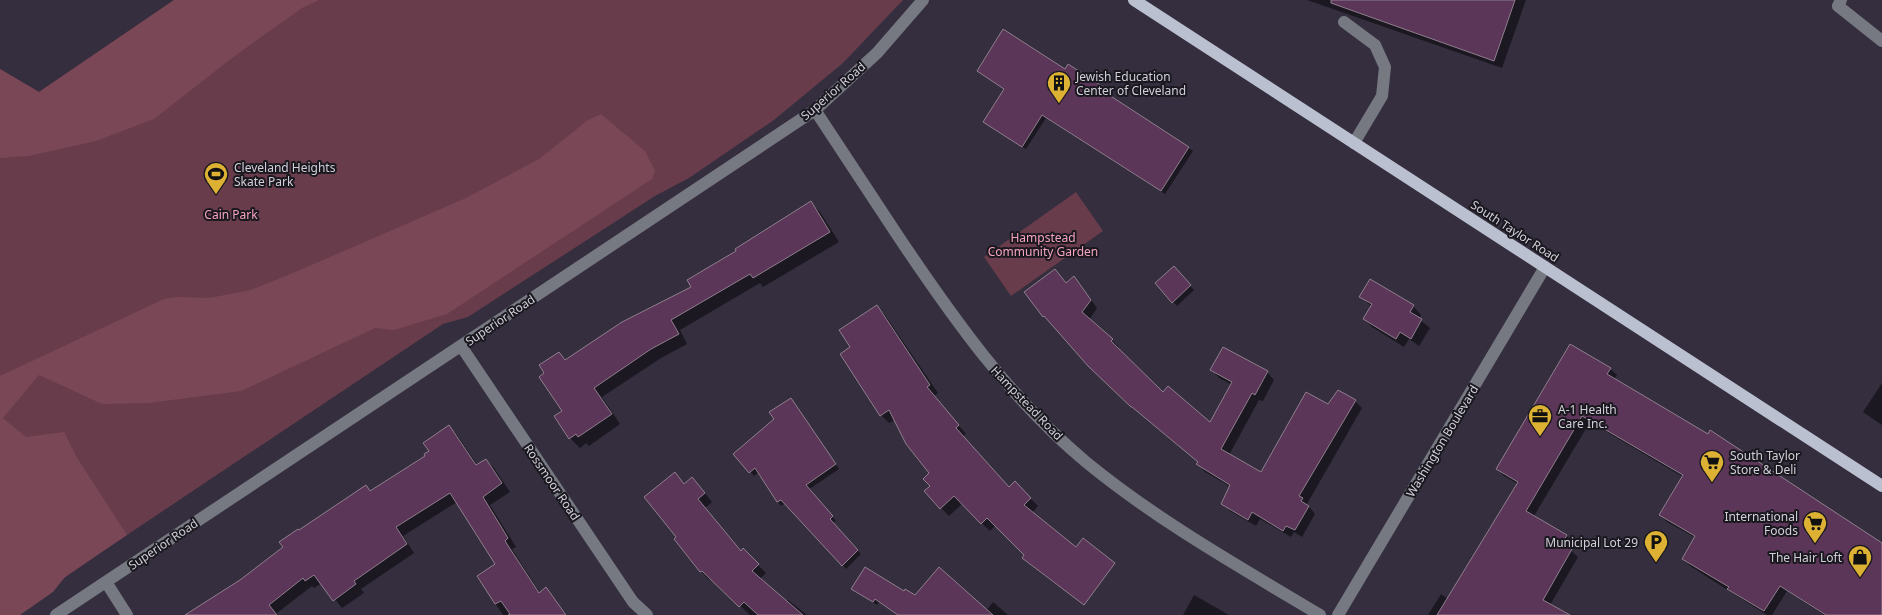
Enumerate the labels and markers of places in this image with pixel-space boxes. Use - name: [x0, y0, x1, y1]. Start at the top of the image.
- place label: Jewish Education Center of Cleveland: [1075, 68, 1186, 99]
- building icon: Jewish Education Center of Cleveland: [1046, 70, 1072, 104]
- place label: Cleveland Heights Skate Park: [234, 159, 336, 190]
- sports icon: Cleveland Heights Skate Park: [203, 161, 229, 195]
- place label: A-1 Health Care Inc.: [1558, 401, 1617, 432]
- office icon: A-1 Health Care Inc.: [1527, 403, 1553, 437]
- place label: South Taylor Store & Deli: [1730, 447, 1800, 478]
- supermarket icon: South Taylor Store & Deli: [1699, 449, 1725, 483]
- place label: International Foods: [1724, 508, 1798, 539]
- supermarket icon: International Foods: [1802, 510, 1828, 544]
- parking icon: Municipal Lot 29: [1643, 529, 1669, 563]
- place label: Municipal Lot 29: [1545, 534, 1638, 551]
- shop icon: The Hair Loft: [1847, 544, 1873, 578]
- place label: The Hair Loft: [1769, 549, 1843, 566]

